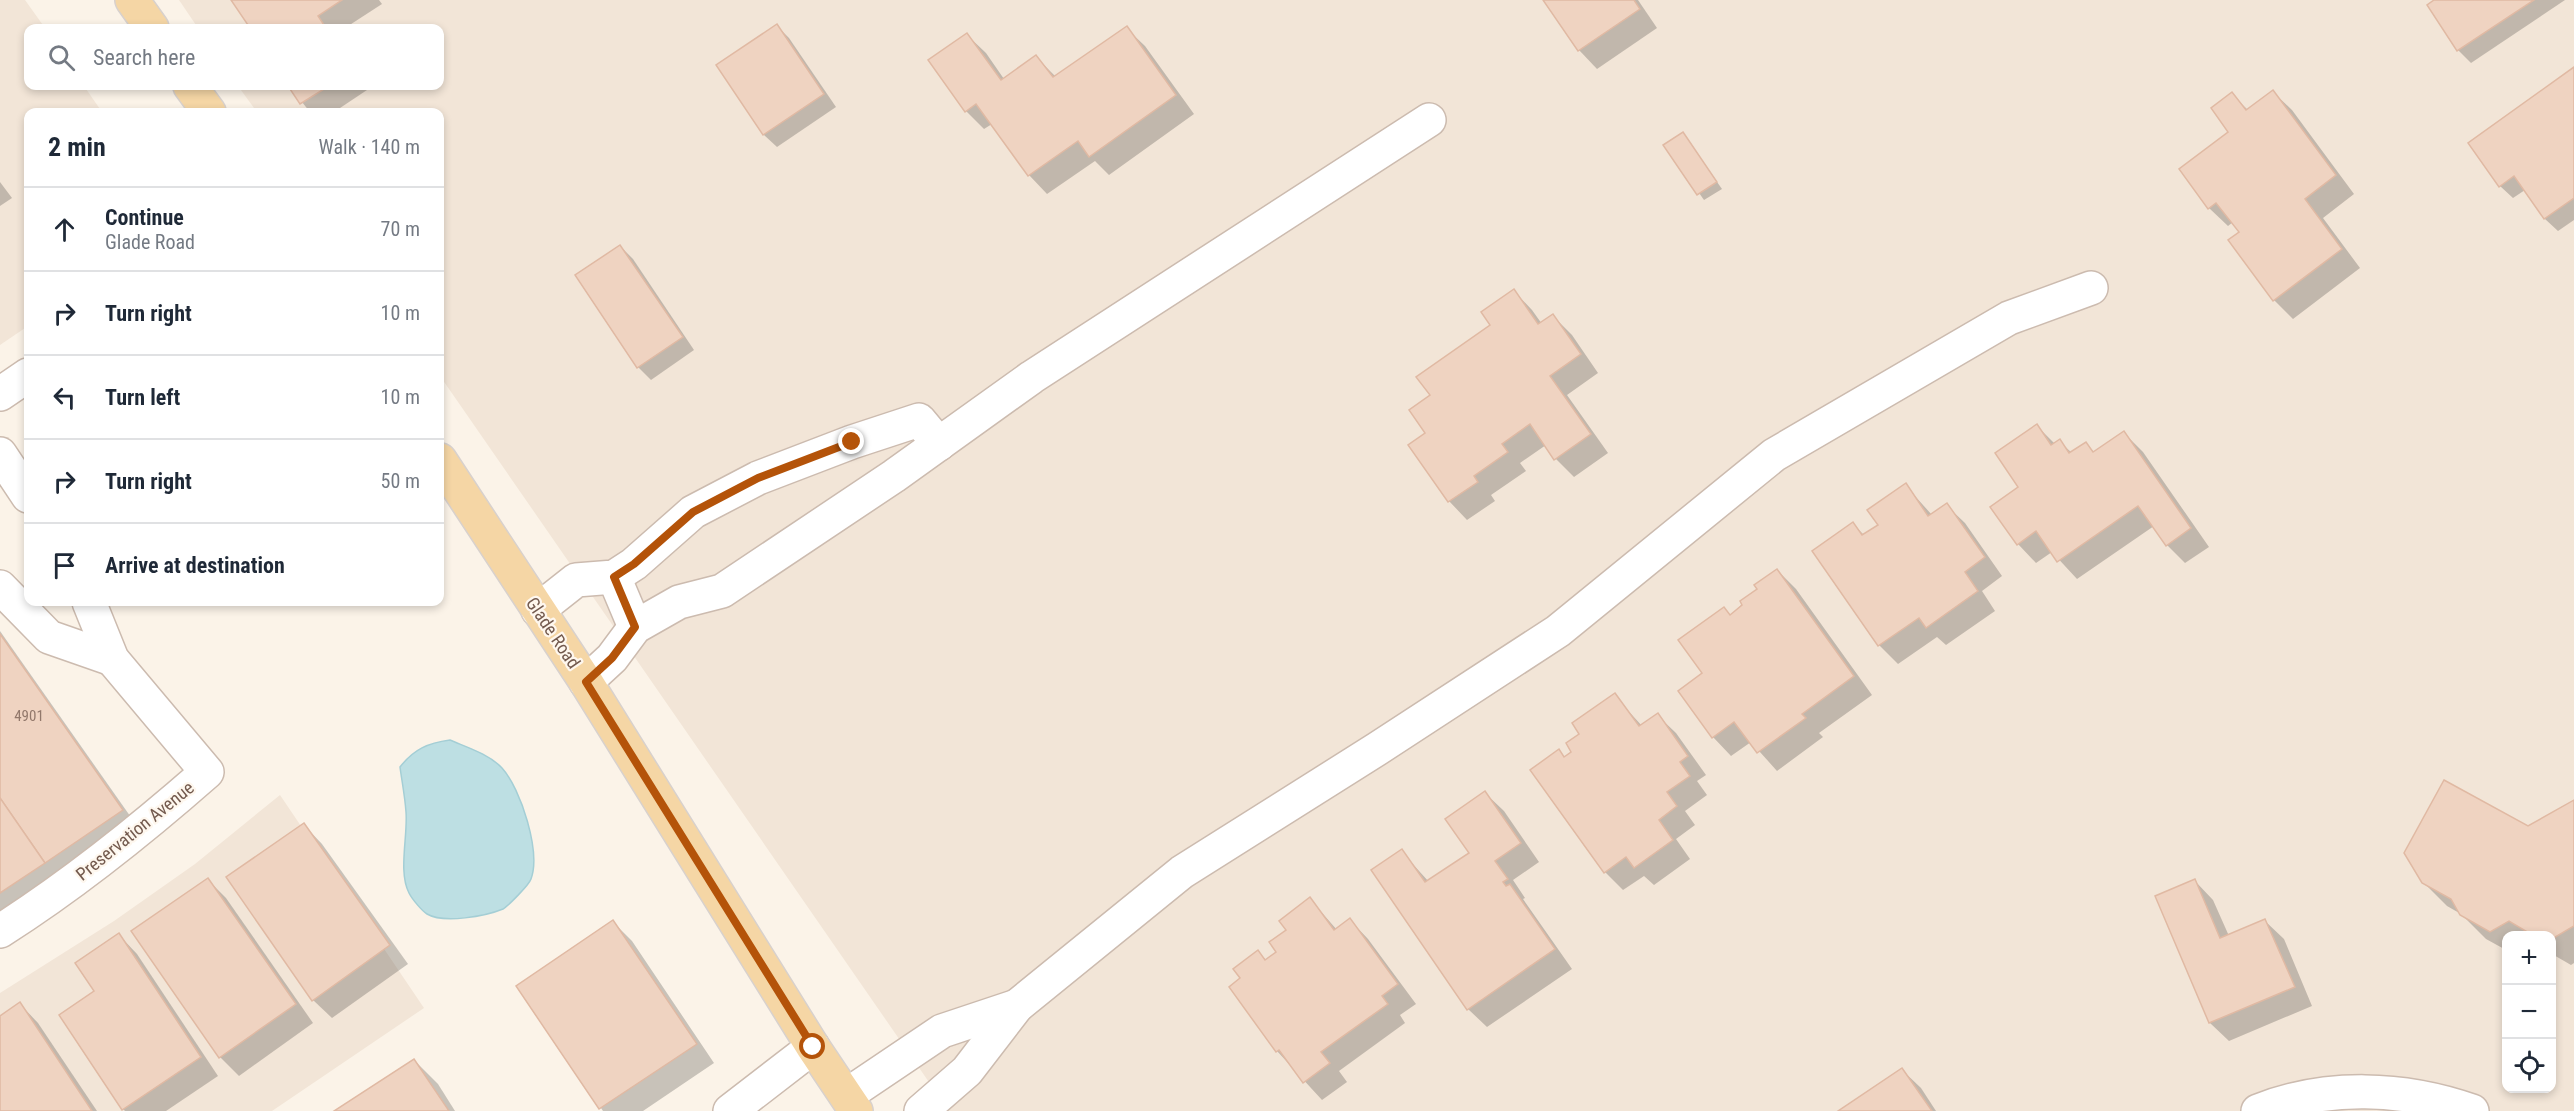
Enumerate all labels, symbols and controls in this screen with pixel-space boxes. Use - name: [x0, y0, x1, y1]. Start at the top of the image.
- search box: [24, 24, 444, 90]
- icon: search: [45, 41, 78, 74]
- text: Search here: [93, 45, 195, 70]
- text: 2 min: [48, 132, 106, 162]
- text: Walk · 140 m: [319, 135, 420, 159]
- text: Continue: [105, 205, 184, 230]
- icon: ahead: [48, 213, 81, 246]
- text: 70 m: [381, 217, 420, 241]
- text: Glade Road: [105, 230, 195, 254]
- icon: right: [48, 297, 81, 330]
- text: Turn right: [105, 301, 192, 326]
- text: 10 m: [381, 301, 420, 325]
- icon: left: [48, 381, 81, 414]
- text: Turn left: [105, 385, 180, 410]
- text: 10 m: [381, 385, 420, 409]
- route end: [838, 428, 864, 454]
- icon: right: [48, 465, 81, 498]
- text: Turn right: [105, 469, 192, 494]
- text: 50 m: [381, 469, 420, 493]
- icon: arrive: [48, 549, 81, 582]
- text: Arrive at destination: [105, 553, 285, 578]
- street label: Glade Road: [522, 593, 585, 672]
- house number: 4901: [14, 707, 44, 725]
- street label: Preservation Avenue: [72, 777, 198, 885]
- map controls: [2502, 931, 2556, 1093]
- button: +: [2502, 931, 2556, 985]
- button: −: [2502, 985, 2556, 1039]
- route start: [799, 1033, 825, 1059]
- button: locate: [2502, 1039, 2556, 1093]

